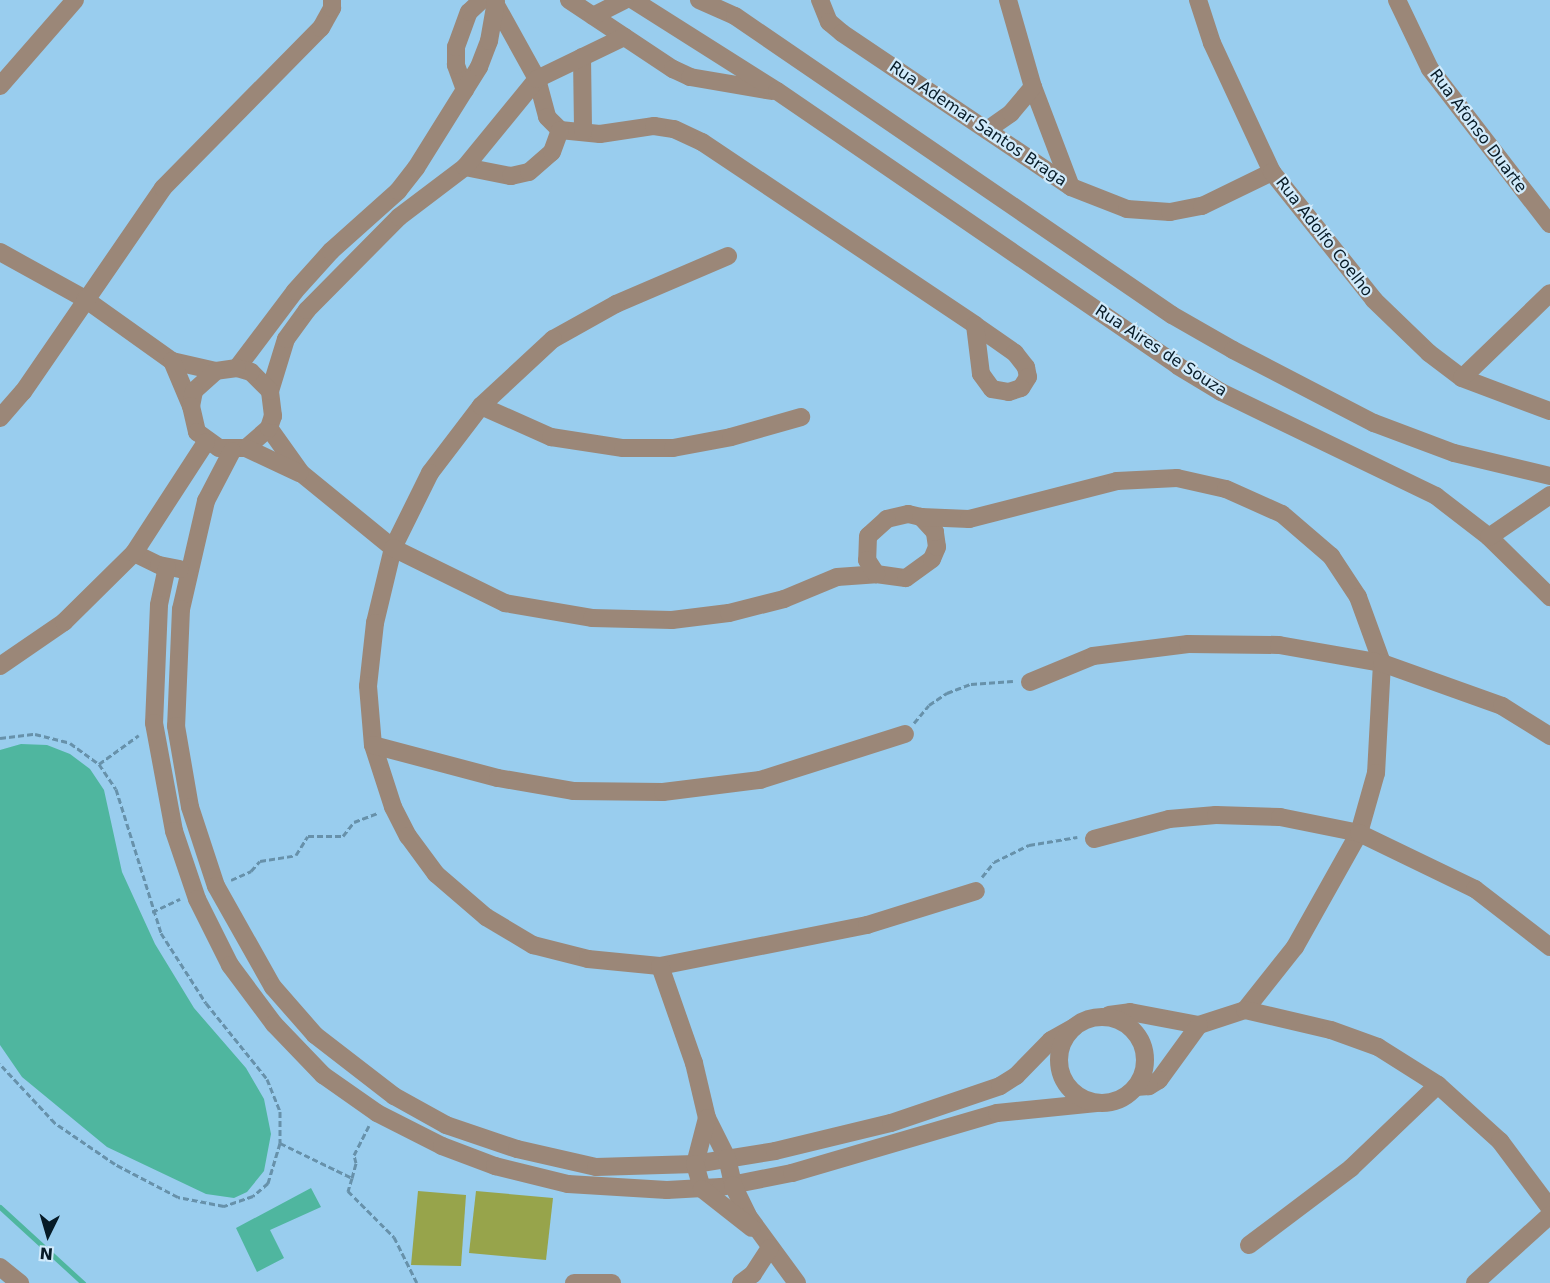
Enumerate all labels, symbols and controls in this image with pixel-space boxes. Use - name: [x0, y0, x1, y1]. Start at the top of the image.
- street label: Rua Ademar Santos Braga: [886, 57, 1070, 191]
- street label: Rua Afonso Duarte: [1425, 66, 1531, 196]
- street label: Rua Adolfo Coelho: [1271, 173, 1377, 301]
- street label: Rua Aires de Souza: [1091, 301, 1231, 401]
- north arrow: [18, 1205, 78, 1265]
- text: N: [39, 1243, 54, 1263]

